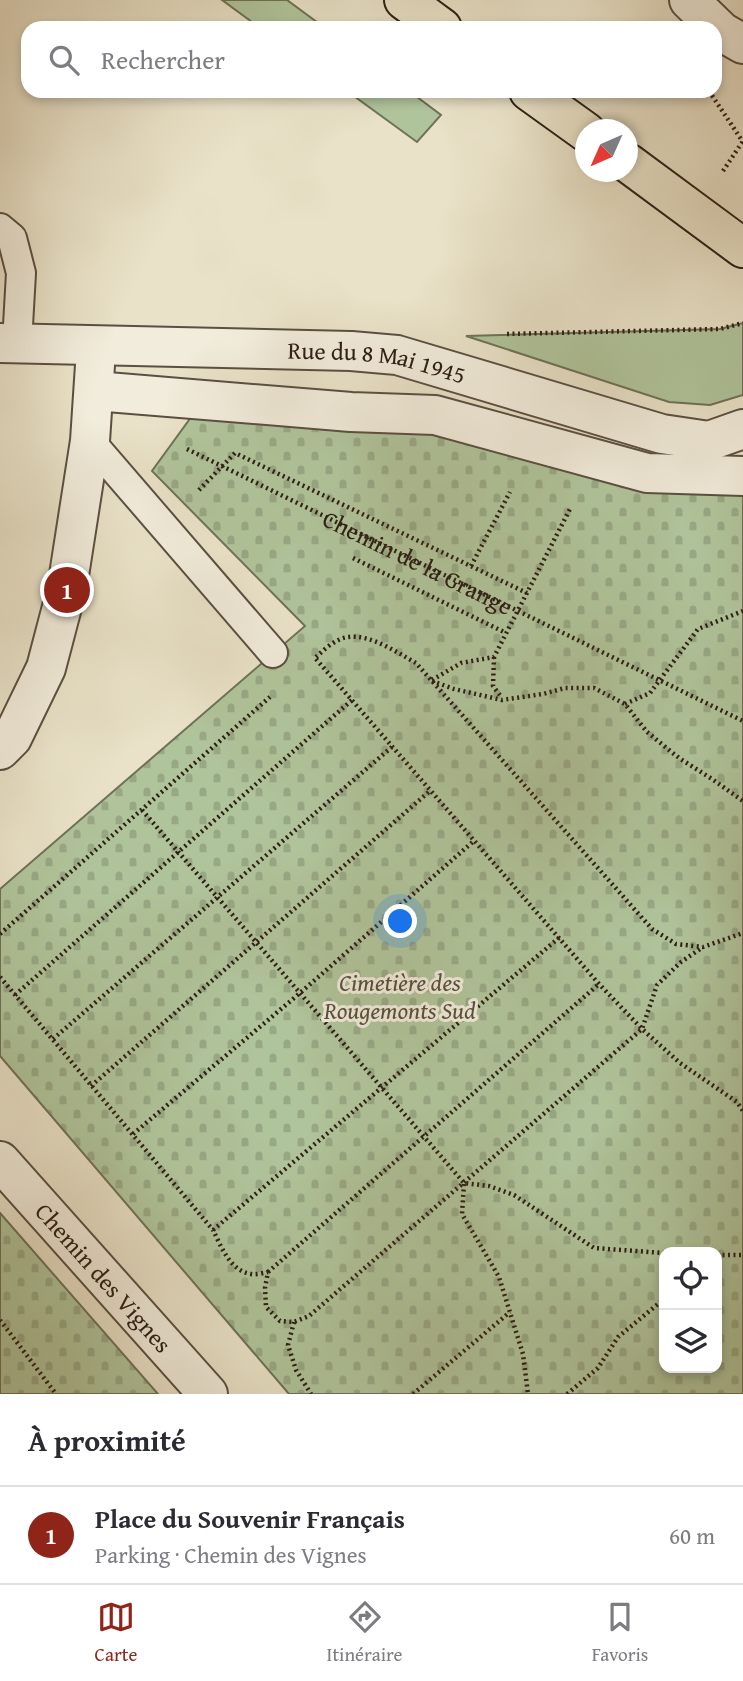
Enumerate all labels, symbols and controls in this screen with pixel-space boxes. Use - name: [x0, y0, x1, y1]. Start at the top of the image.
- search box: [21, 21, 722, 98]
- text: Rechercher: [101, 40, 225, 79]
- icon: search: [45, 41, 83, 79]
- north arrow: [575, 119, 638, 182]
- street label: Rue du 8 Mai 1945: [287, 332, 470, 392]
- street label: Chemin de la Grange: [317, 501, 519, 623]
- pin: 1: [44, 564, 90, 616]
- your location: [383, 904, 417, 938]
- park label: Cimetière des Rougemonts Sud: [323, 965, 476, 1028]
- street label: Chemin des Vignes: [27, 1195, 180, 1360]
- map controls: [659, 1247, 722, 1373]
- button: locate: [659, 1247, 722, 1310]
- button: layers: [659, 1310, 722, 1373]
- text: À proximité: [28, 1418, 186, 1462]
- text: Place du Souvenir Français: [95, 1499, 405, 1538]
- text: 1: [45, 1519, 57, 1552]
- text: 60 m: [669, 1519, 715, 1552]
- text: Parking · Chemin des Vignes: [95, 1538, 367, 1571]
- tab: Carte: [95, 1598, 137, 1668]
- tab: Itinéraire: [327, 1598, 402, 1668]
- tab: Favoris: [592, 1598, 648, 1668]

